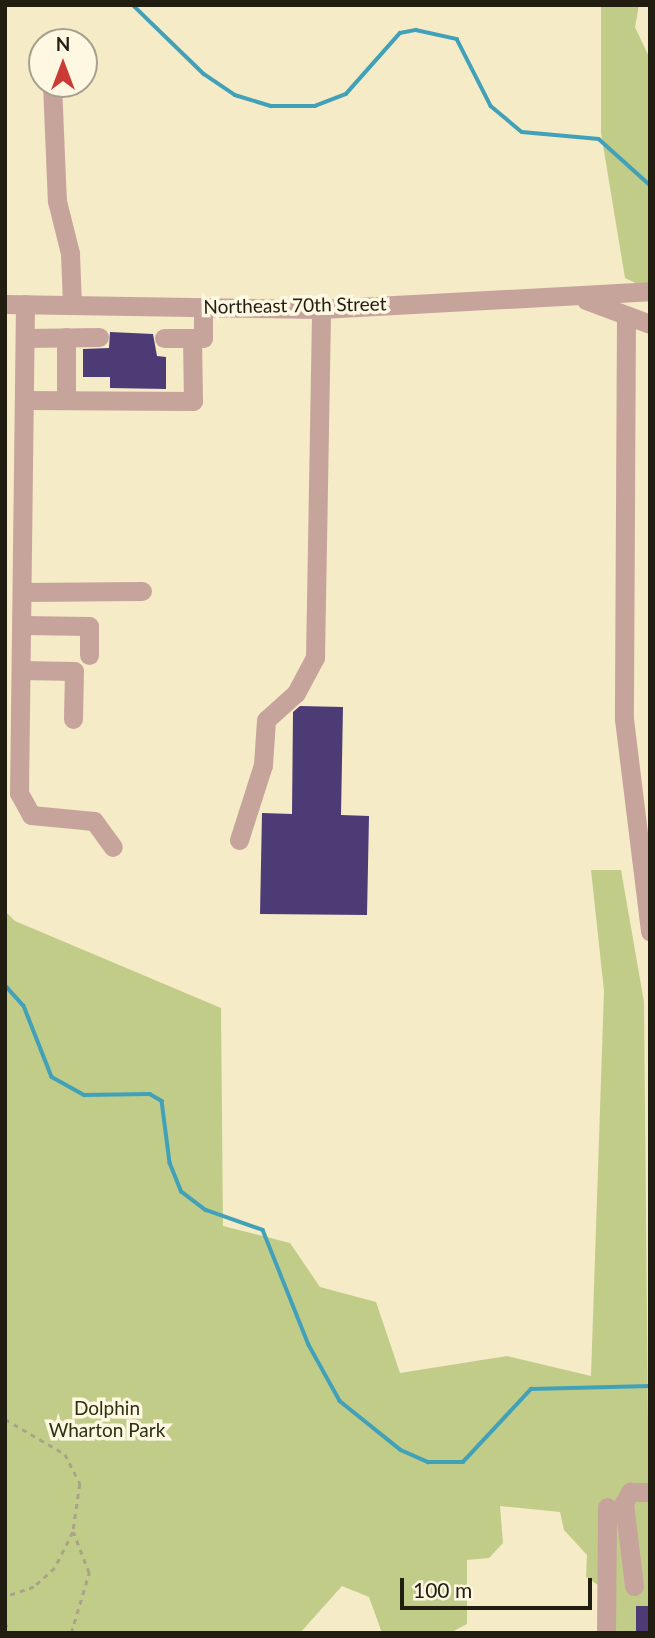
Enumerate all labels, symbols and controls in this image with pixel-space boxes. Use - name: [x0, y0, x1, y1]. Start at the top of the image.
- north arrow: [28, 28, 98, 98]
- text: N: [56, 32, 70, 55]
- street label: Northeast 70th Street: [203, 292, 387, 318]
- park label: Dolphin Wharton Park: [49, 1397, 165, 1441]
- scale bar: [403, 1564, 596, 1608]
- text: 100 m: [413, 1577, 472, 1602]

